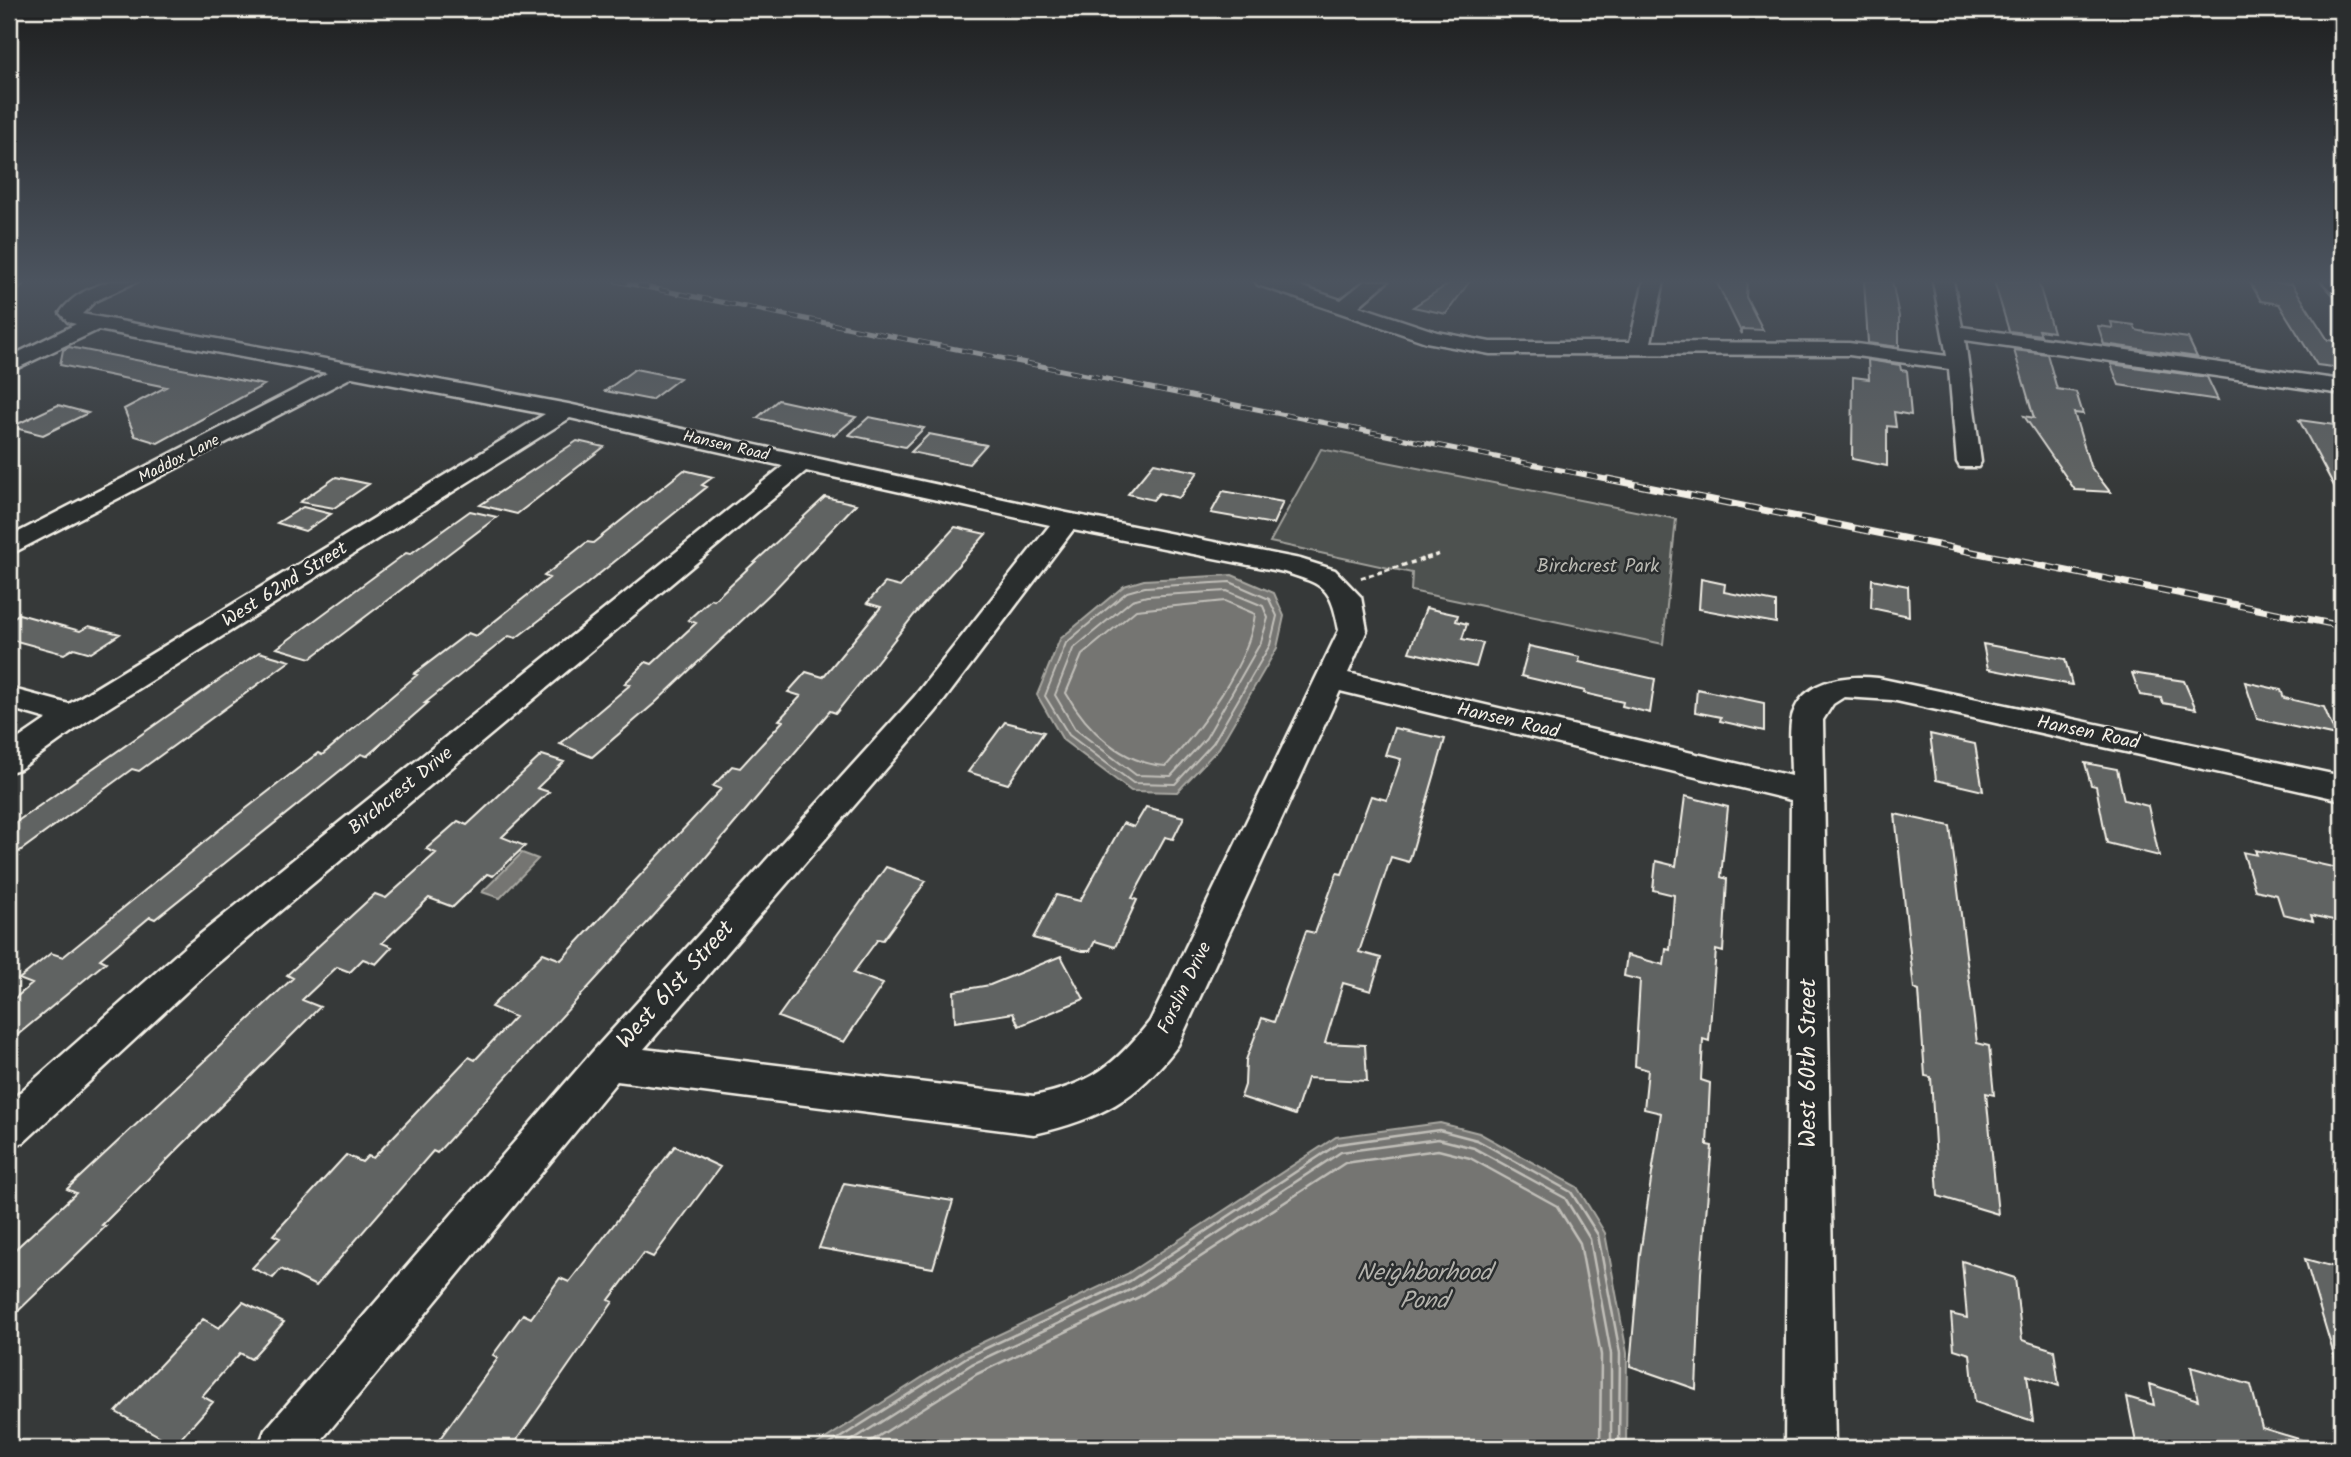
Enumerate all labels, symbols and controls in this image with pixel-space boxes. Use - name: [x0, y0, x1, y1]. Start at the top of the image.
- street label: Hansen Road: [680, 424, 773, 468]
- street label: Maddox Lane: [134, 428, 224, 490]
- street label: West 62nd Street: [216, 534, 354, 636]
- park label: Birchcrest Park: [1537, 552, 1659, 582]
- street label: Hansen Road: [1454, 695, 1563, 747]
- street label: Hansen Road: [2034, 707, 2143, 759]
- street label: Birchcrest Drive: [342, 739, 460, 843]
- street label: West 61st Street: [608, 912, 744, 1057]
- street label: Forslin Drive: [1150, 936, 1220, 1039]
- street label: West 60th Street: [1791, 977, 1827, 1148]
- water label: Neighborhood Pond: [1356, 1254, 1497, 1321]

